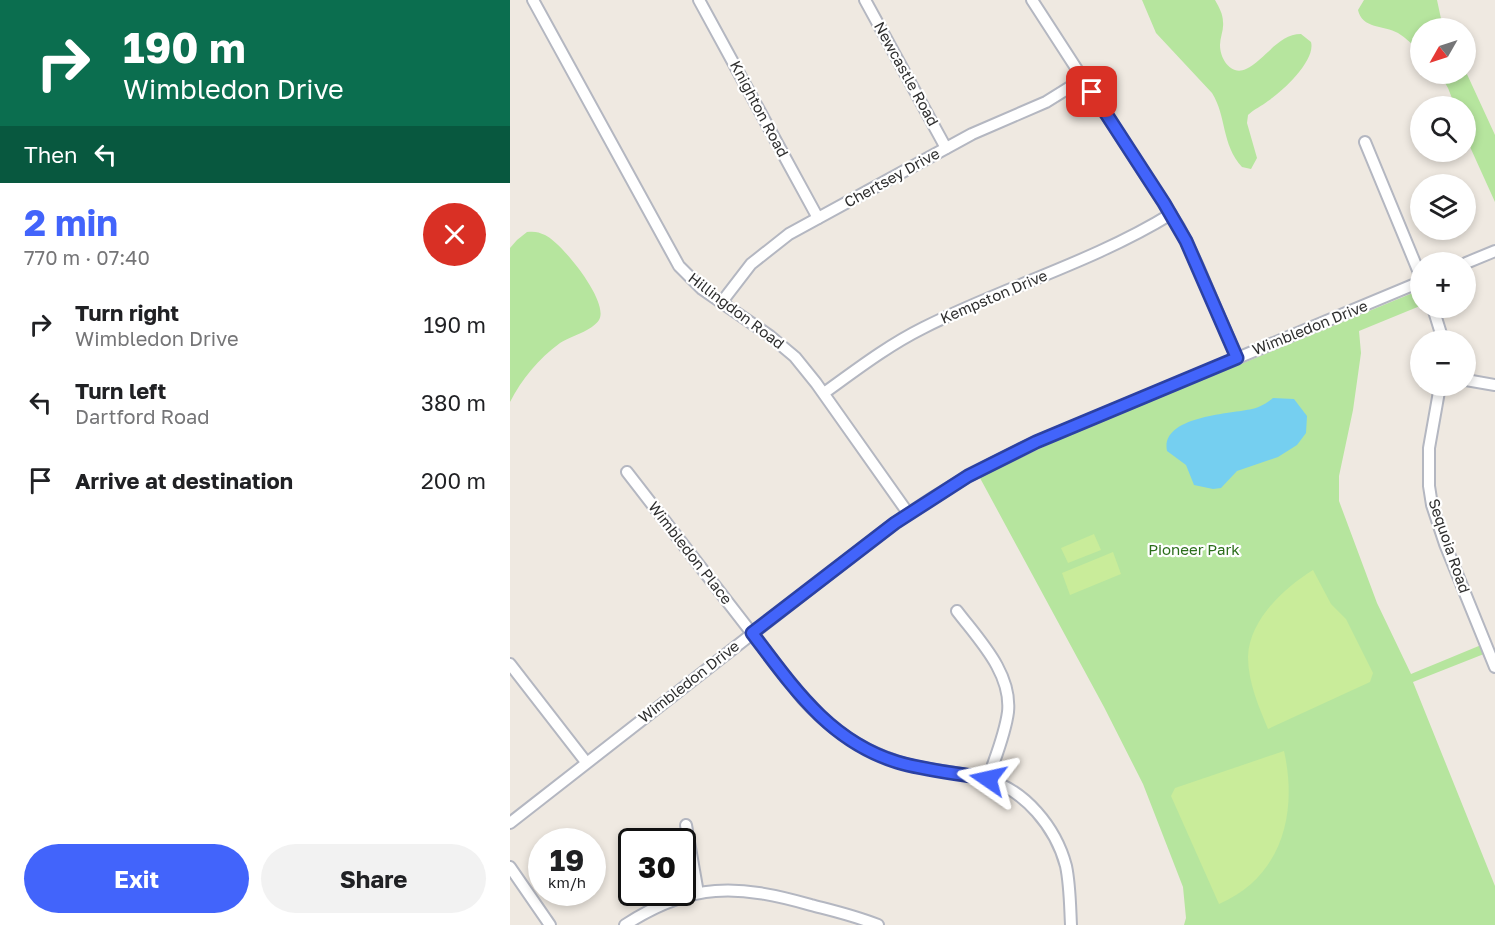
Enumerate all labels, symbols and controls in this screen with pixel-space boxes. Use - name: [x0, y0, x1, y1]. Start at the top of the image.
- street label: Newcastle Road: [871, 18, 943, 129]
- north arrow: [1410, 18, 1476, 84]
- map controls: [1410, 18, 1476, 396]
- text: 190 m: [123, 22, 246, 72]
- icon: right: [24, 24, 102, 102]
- street label: Knighton Road: [727, 57, 793, 160]
- pin: [1066, 66, 1117, 117]
- text: Wimbledon Drive: [123, 73, 344, 105]
- icon: arrive: [1075, 75, 1108, 108]
- button: search: [1410, 96, 1476, 162]
- icon: left: [89, 138, 122, 171]
- text: Then: [24, 141, 77, 168]
- street label: Chertsey Drive: [841, 143, 942, 211]
- button: layers: [1410, 174, 1476, 240]
- text: 2 min: [24, 201, 118, 244]
- button: close: [423, 203, 486, 266]
- text: 770 m · 07:40: [24, 245, 150, 269]
- button: +: [1410, 252, 1476, 318]
- street label: Kempston Drive: [937, 265, 1050, 327]
- street label: Hillingdon Road: [685, 268, 788, 352]
- street label: Wimbledon Drive: [1249, 296, 1370, 358]
- text: Turn right: [75, 299, 179, 326]
- icon: right: [24, 308, 57, 341]
- text: 190 m: [423, 311, 486, 338]
- text: Wimbledon Drive: [75, 326, 239, 350]
- button: −: [1410, 330, 1476, 396]
- text: Turn left: [75, 377, 166, 404]
- icon: left: [24, 386, 57, 419]
- text: 380 m: [421, 389, 486, 416]
- text: Dartford Road: [75, 404, 210, 428]
- icon: arrive: [24, 464, 57, 497]
- text: Arrive at destination: [75, 467, 293, 494]
- text: 200 m: [421, 467, 486, 494]
- street label: Sequoia Road: [1425, 496, 1475, 595]
- street label: Wimbledon Place: [645, 497, 737, 608]
- park label: Pioneer Park: [1148, 540, 1240, 558]
- street label: Wimbledon Drive: [635, 636, 742, 726]
- position arrow: [956, 747, 1020, 811]
- speed limit sign: 30: [618, 828, 696, 906]
- text: 19: [550, 842, 584, 878]
- button: Exit: [24, 844, 249, 913]
- button: Share: [261, 844, 486, 913]
- text: km/h: [548, 873, 586, 891]

